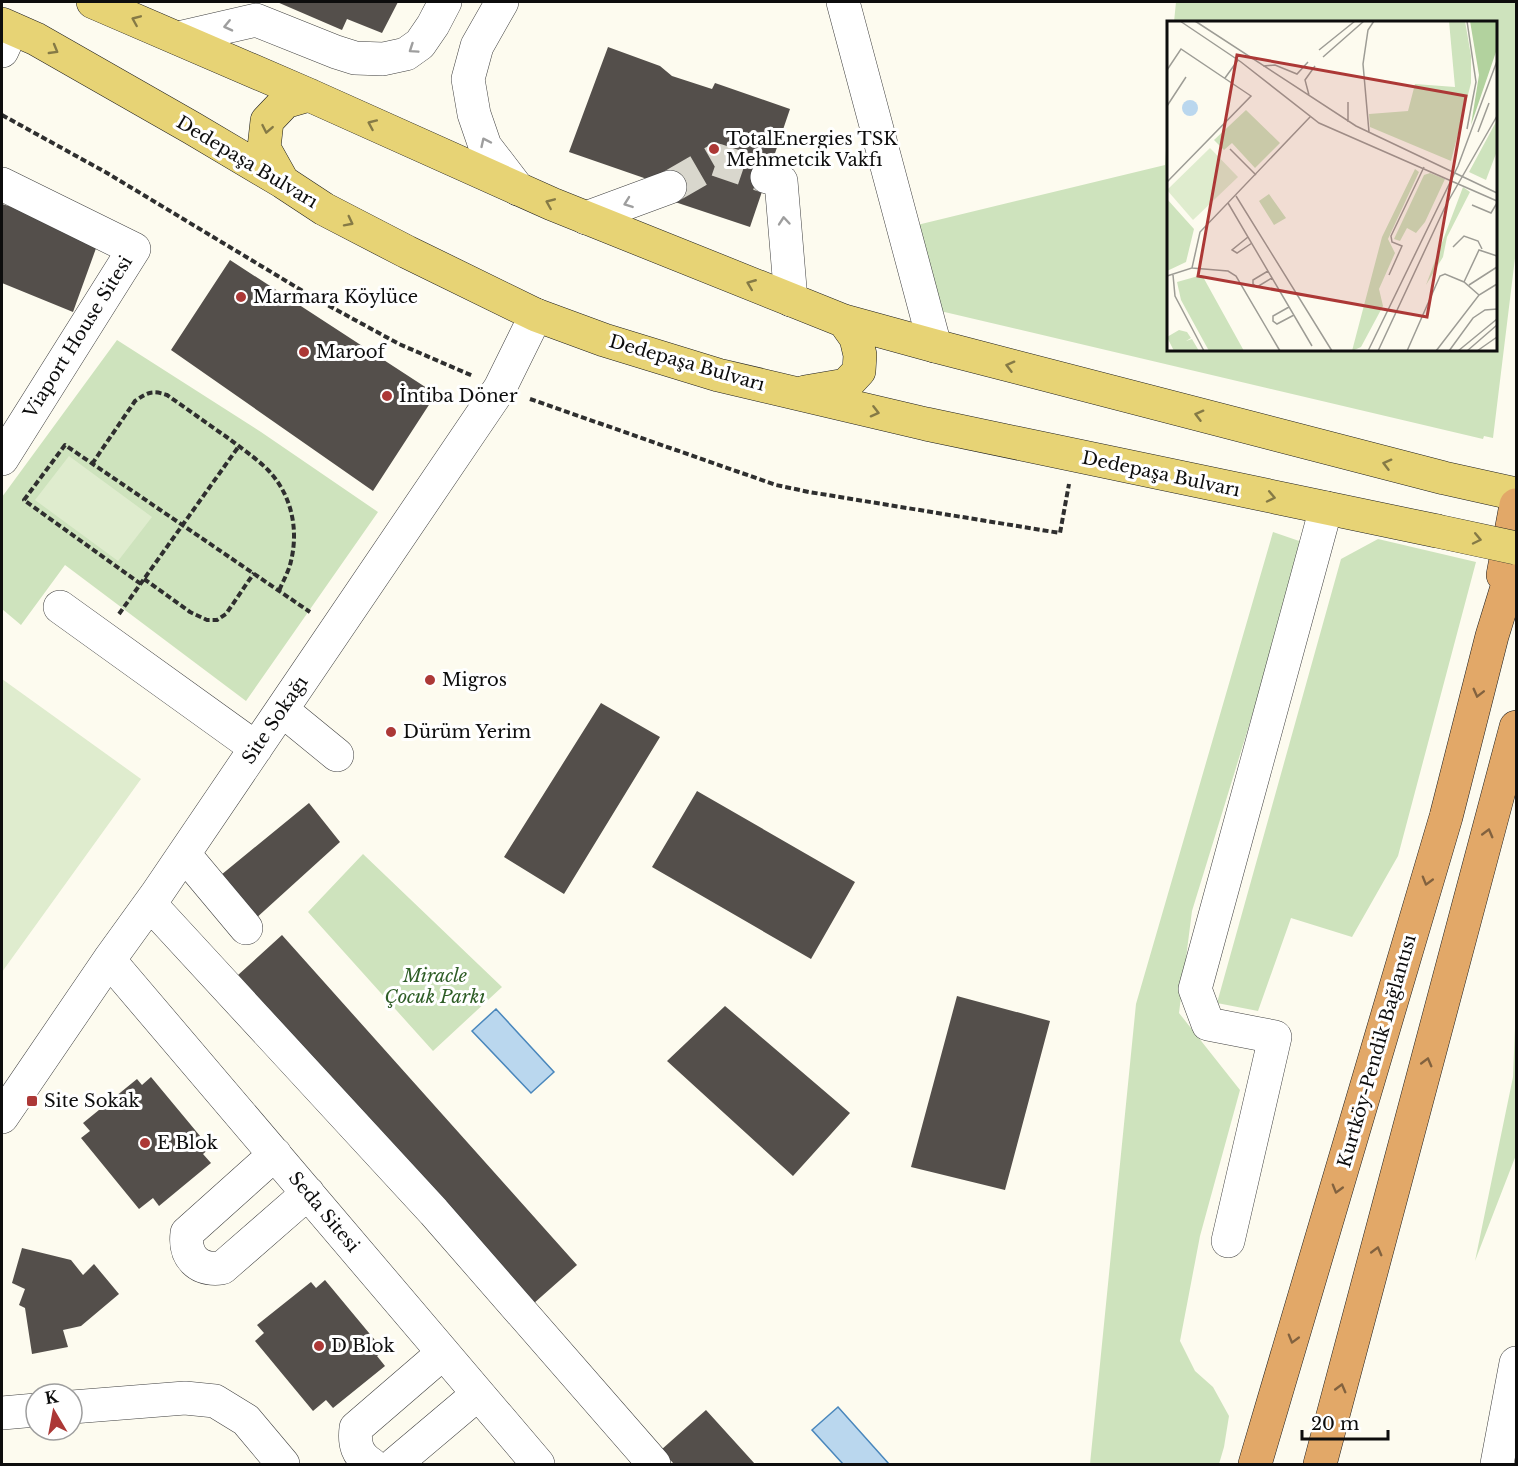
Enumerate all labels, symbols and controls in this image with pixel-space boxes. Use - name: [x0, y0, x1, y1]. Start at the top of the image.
- one-way arrow: [131, 15, 142, 27]
- one-way arrow: [223, 19, 233, 32]
- inset map: [1167, 21, 1497, 351]
- one-way arrow: [48, 42, 58, 54]
- one-way arrow: [408, 42, 419, 53]
- street label: Dedepaşa Bulvarı: [172, 111, 322, 213]
- one-way arrow: [368, 119, 379, 131]
- one-way arrow: [261, 124, 274, 134]
- place label: TotalEnergies TSK Mehmetcik Vakfı: [726, 128, 898, 171]
- one-way arrow: [480, 137, 492, 148]
- marker: TotalEnergies TSK Mehmetcik Vakfı: [707, 142, 721, 156]
- one-way arrow: [624, 195, 634, 208]
- one-way arrow: [545, 199, 556, 211]
- one-way arrow: [343, 215, 354, 226]
- one-way arrow: [778, 216, 791, 225]
- street label: Viaport House Sitesi: [18, 252, 137, 423]
- one-way arrow: [746, 279, 757, 291]
- place label: Marmara Köylüce: [253, 286, 418, 308]
- marker: Marmara Köylüce: [234, 290, 248, 304]
- street label: Dedepaşa Bulvarı: [607, 330, 767, 396]
- place label: Maroof: [316, 341, 388, 363]
- marker: Maroof: [297, 345, 311, 359]
- one-way arrow: [1005, 360, 1015, 373]
- place label: İntiba Döner: [399, 384, 518, 407]
- marker: İntiba Döner: [380, 389, 394, 403]
- one-way arrow: [870, 404, 880, 417]
- one-way arrow: [1194, 409, 1204, 422]
- street label: Dedepaşa Bulvarı: [1080, 447, 1242, 501]
- one-way arrow: [1382, 458, 1392, 471]
- one-way arrow: [1265, 490, 1275, 503]
- one-way arrow: [1471, 532, 1481, 545]
- place label: Migros: [442, 669, 507, 691]
- street label: Site Sokağı: [238, 672, 312, 768]
- marker: Migros: [423, 673, 437, 687]
- one-way arrow: [1472, 687, 1485, 697]
- place label: Dürüm Yerim: [403, 721, 531, 743]
- marker: Dürüm Yerim: [384, 725, 398, 739]
- one-way arrow: [1480, 828, 1493, 838]
- one-way arrow: [1422, 875, 1434, 886]
- street label: Kurtköy-Pendik Bağlantısı: [1333, 932, 1421, 1170]
- park label: Miracle Çocuk Parkı: [385, 965, 485, 1008]
- one-way arrow: [1420, 1057, 1432, 1068]
- place label: Site Sokak: [44, 1090, 140, 1112]
- marker: Site Sokak: [25, 1094, 39, 1108]
- place label: E Blok: [157, 1132, 218, 1154]
- marker: E Blok: [138, 1136, 152, 1150]
- street label: Seda Sitesi: [284, 1167, 364, 1257]
- one-way arrow: [1332, 1183, 1344, 1194]
- one-way arrow: [1370, 1246, 1383, 1256]
- one-way arrow: [1288, 1333, 1300, 1343]
- place label: D Blok: [331, 1335, 395, 1357]
- marker: D Blok: [312, 1339, 326, 1353]
- north arrow: [24, 1382, 84, 1442]
- one-way arrow: [1333, 1383, 1346, 1393]
- text: K: [43, 1386, 60, 1408]
- scale bar: [1302, 1403, 1388, 1441]
- text: 20 m: [1311, 1413, 1359, 1435]

